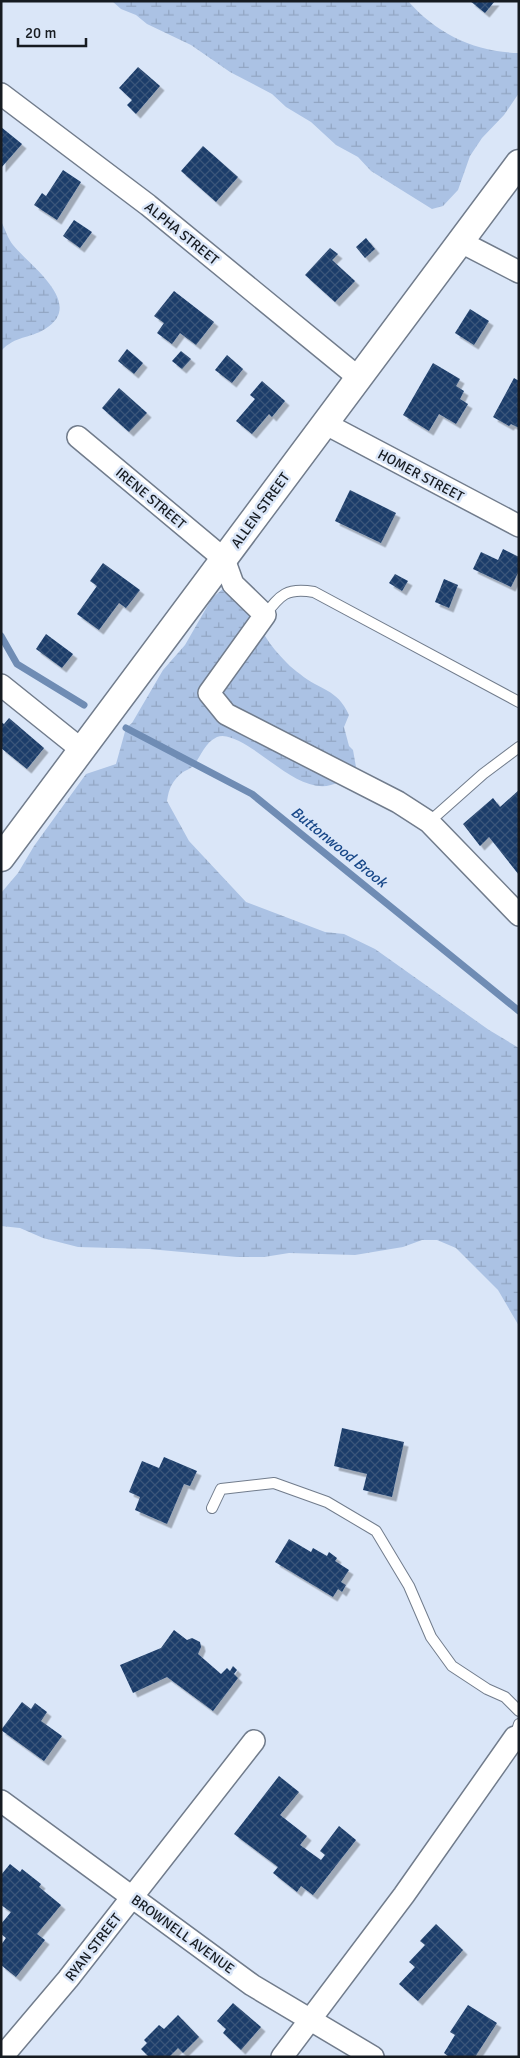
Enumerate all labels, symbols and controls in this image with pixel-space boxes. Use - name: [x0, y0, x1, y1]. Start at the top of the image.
- scale bar: [18, 15, 85, 47]
- text: 20 m: [25, 24, 56, 42]
- street label: ALPHA STREET: [141, 198, 222, 268]
- street label: HOMER STREET: [375, 446, 467, 505]
- street label: IRENE STREET: [112, 464, 189, 533]
- street label: ALLEN STREET: [227, 469, 293, 551]
- water label: Buttonwood Brook: [287, 803, 392, 892]
- street label: BROWNELL AVENUE: [128, 1891, 238, 1978]
- street label: RYAN STREET: [62, 1910, 125, 1984]

